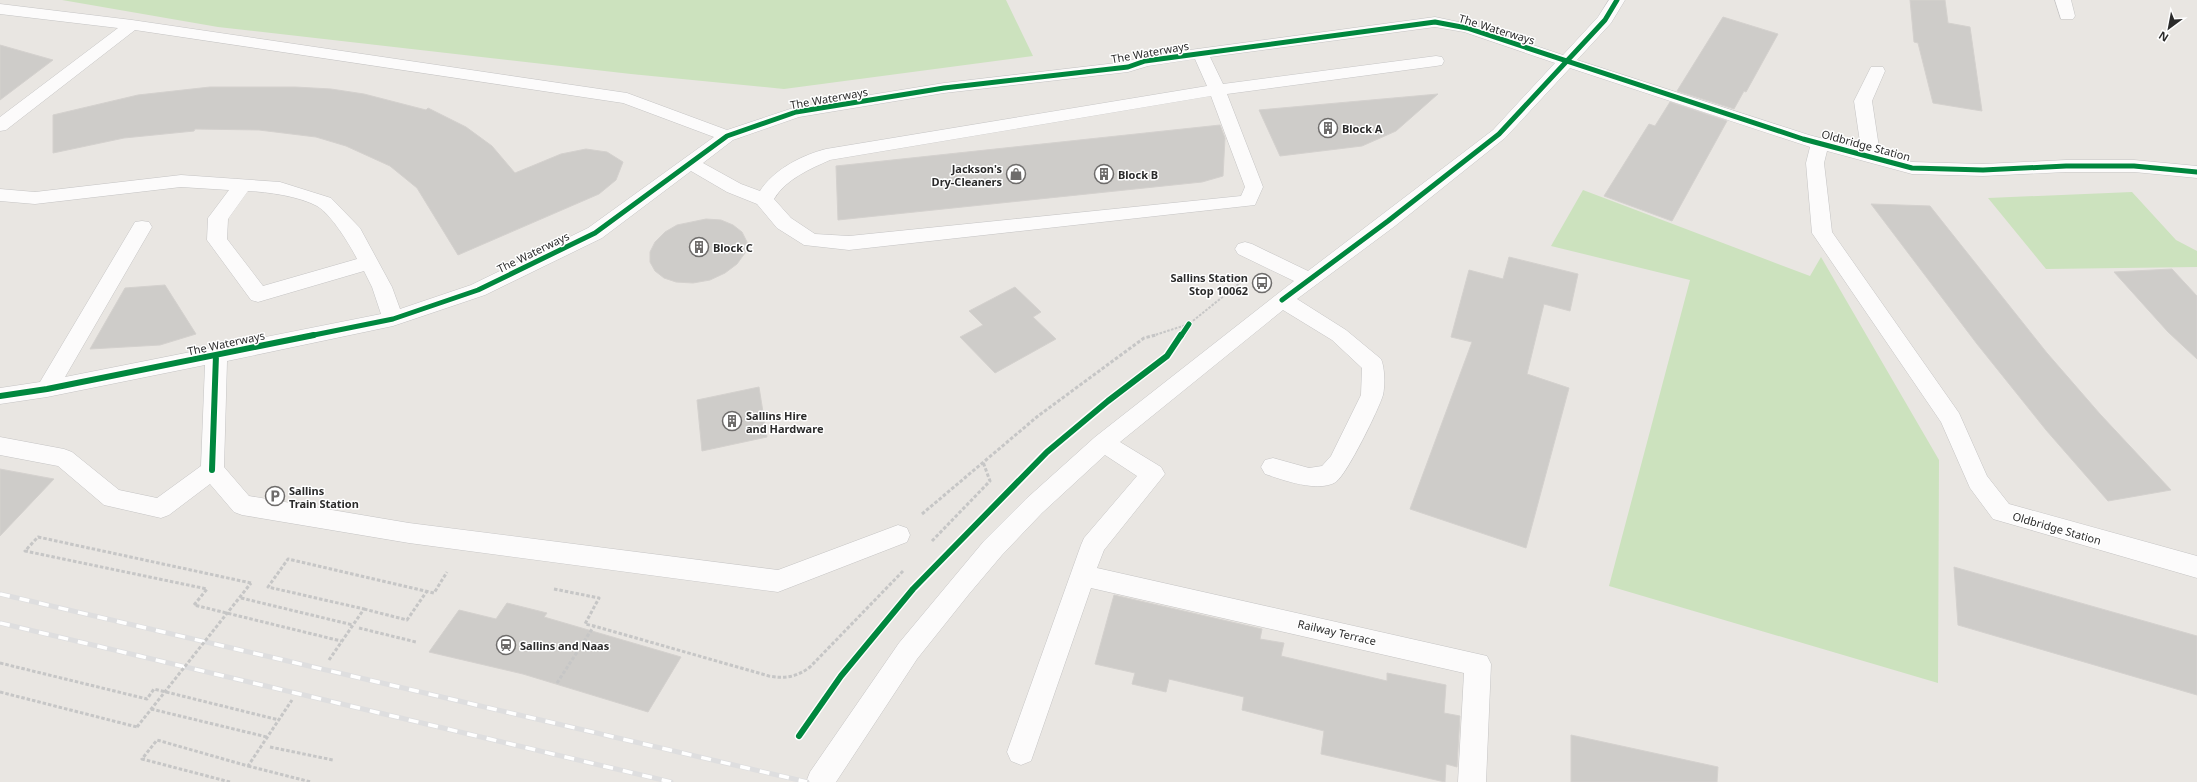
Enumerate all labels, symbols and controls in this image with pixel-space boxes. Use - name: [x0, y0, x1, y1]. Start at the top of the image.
- north arrow: [2149, 8, 2189, 48]
- street label: The Waterways: [1457, 10, 1537, 48]
- text: N: [2156, 28, 2171, 46]
- street label: The Waterways: [1110, 38, 1190, 66]
- street label: The Waterways: [789, 84, 869, 112]
- building icon: Block A: [1317, 117, 1339, 139]
- place label: Block A: [1342, 121, 1383, 136]
- street label: Oldbridge Station: [1820, 126, 1912, 164]
- place label: Jackson's Dry-Cleaners: [932, 161, 1002, 189]
- shop icon: Jackson's Dry-Cleaners: [1005, 163, 1027, 185]
- building icon: Block B: [1093, 163, 1115, 185]
- place label: Block B: [1118, 167, 1158, 182]
- street label: The Waterways: [494, 228, 572, 276]
- building icon: Block C: [688, 236, 710, 258]
- place label: Block C: [713, 240, 753, 255]
- place label: Sallins Station Stop 10062: [1170, 270, 1248, 298]
- bus stop icon: Sallins Station Stop 10062: [1251, 272, 1273, 294]
- street label: The Waterways: [186, 327, 266, 359]
- place label: Sallins Hire and Hardware: [746, 408, 824, 436]
- building icon: Sallins Hire and Hardware: [721, 410, 743, 432]
- place label: Sallins Train Station: [289, 483, 359, 511]
- parking icon: Sallins Train Station: [264, 485, 286, 507]
- street label: Oldbridge Station: [2011, 508, 2103, 548]
- street label: Railway Terrace: [1296, 616, 1378, 648]
- station icon: Sallins and Naas: [495, 634, 517, 656]
- place label: Sallins and Naas: [520, 638, 610, 653]

